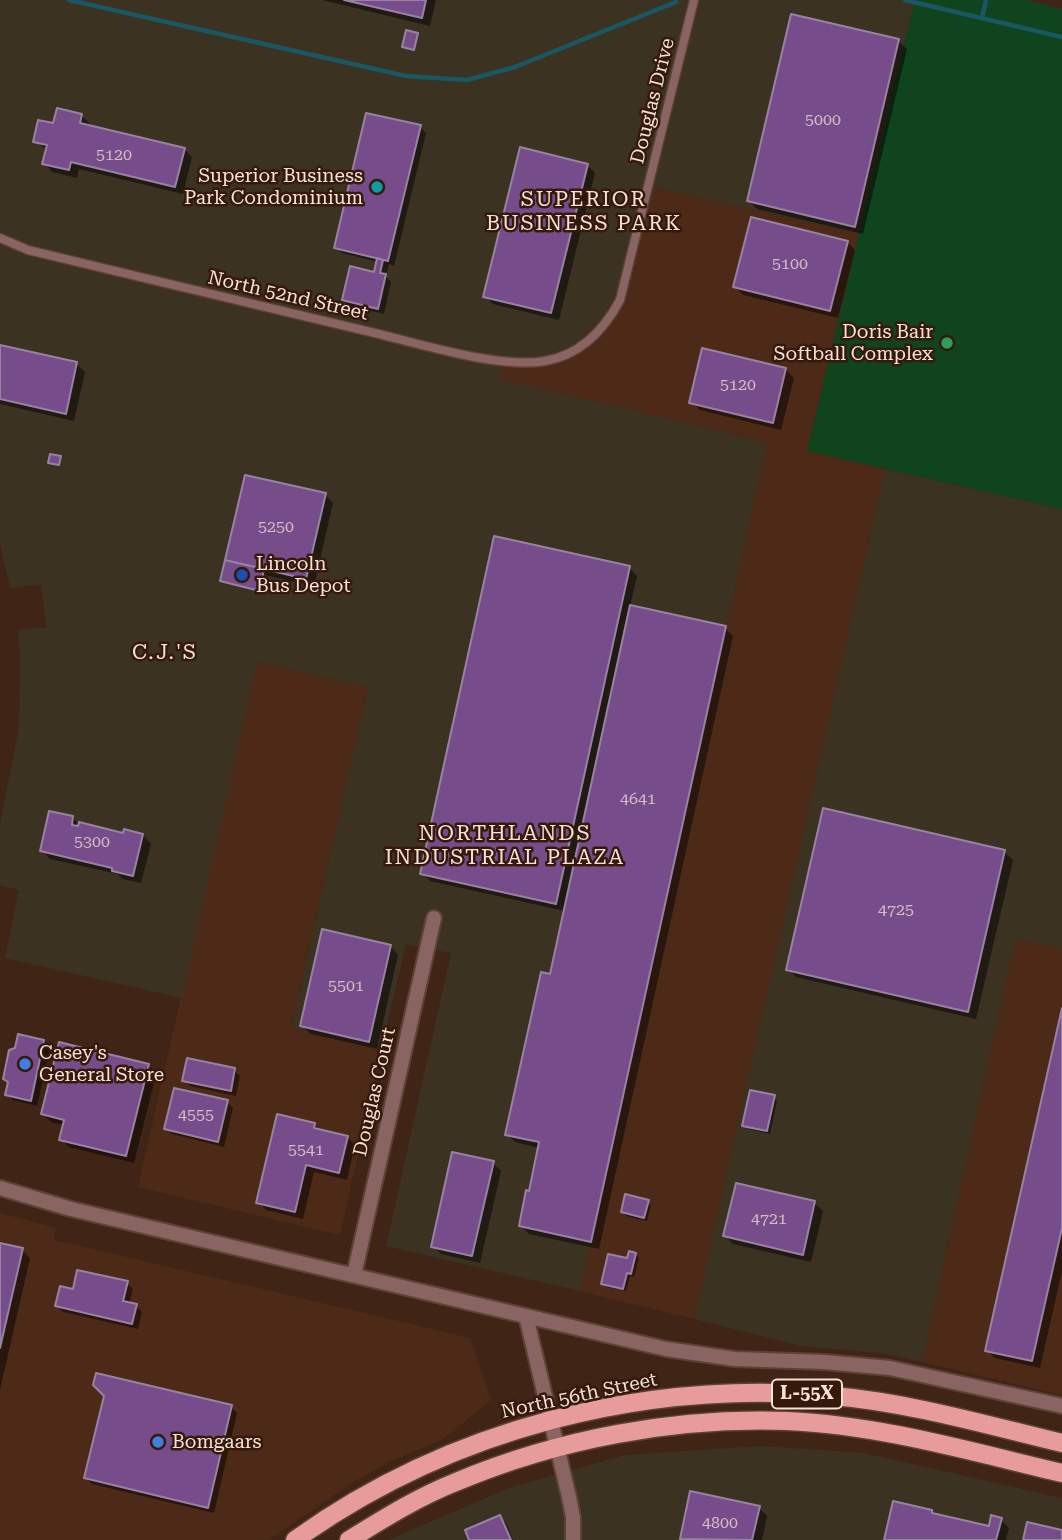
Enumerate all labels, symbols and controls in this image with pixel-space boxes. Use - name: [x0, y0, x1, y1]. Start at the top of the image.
- street label: Douglas Drive: [626, 36, 680, 166]
- house number: 5000: [805, 110, 841, 130]
- house number: 5120: [96, 145, 132, 165]
- place label: Superior Business Park Condominium: [184, 165, 363, 209]
- marker: Superior Business Park Condominium: [369, 179, 385, 195]
- district label: SUPERIOR BUSINESS PARK: [488, 187, 680, 237]
- house number: 5100: [772, 254, 808, 274]
- street label: North 52nd Street: [206, 266, 370, 326]
- place label: Doris Bair Softball Complex: [773, 321, 933, 365]
- marker: Doris Bair Softball Complex: [939, 335, 955, 351]
- house number: 5120: [720, 375, 756, 395]
- house number: 5250: [258, 517, 294, 537]
- place label: Lincoln Bus Depot: [256, 553, 351, 597]
- marker: Lincoln Bus Depot: [234, 567, 250, 583]
- district label: C.J.'S: [133, 640, 197, 666]
- house number: 4641: [620, 789, 656, 809]
- district label: NORTHLANDS INDUSTRIAL PLAZA: [387, 821, 623, 871]
- house number: 5300: [74, 832, 110, 852]
- house number: 4725: [878, 900, 914, 920]
- house number: 5501: [328, 976, 364, 996]
- street label: Douglas Court: [349, 1025, 401, 1159]
- place label: Casey's General Store: [39, 1042, 164, 1086]
- marker: Casey's General Store: [17, 1056, 33, 1072]
- house number: 4555: [178, 1105, 214, 1125]
- house number: 5541: [288, 1140, 324, 1160]
- house number: 4721: [751, 1209, 787, 1229]
- street label: North 56th Street: [499, 1368, 659, 1424]
- road number: L-55X: [772, 1380, 842, 1408]
- place label: Bomgaars: [172, 1431, 262, 1453]
- marker: Bomgaars: [150, 1434, 166, 1450]
- house number: 4800: [702, 1513, 738, 1533]

